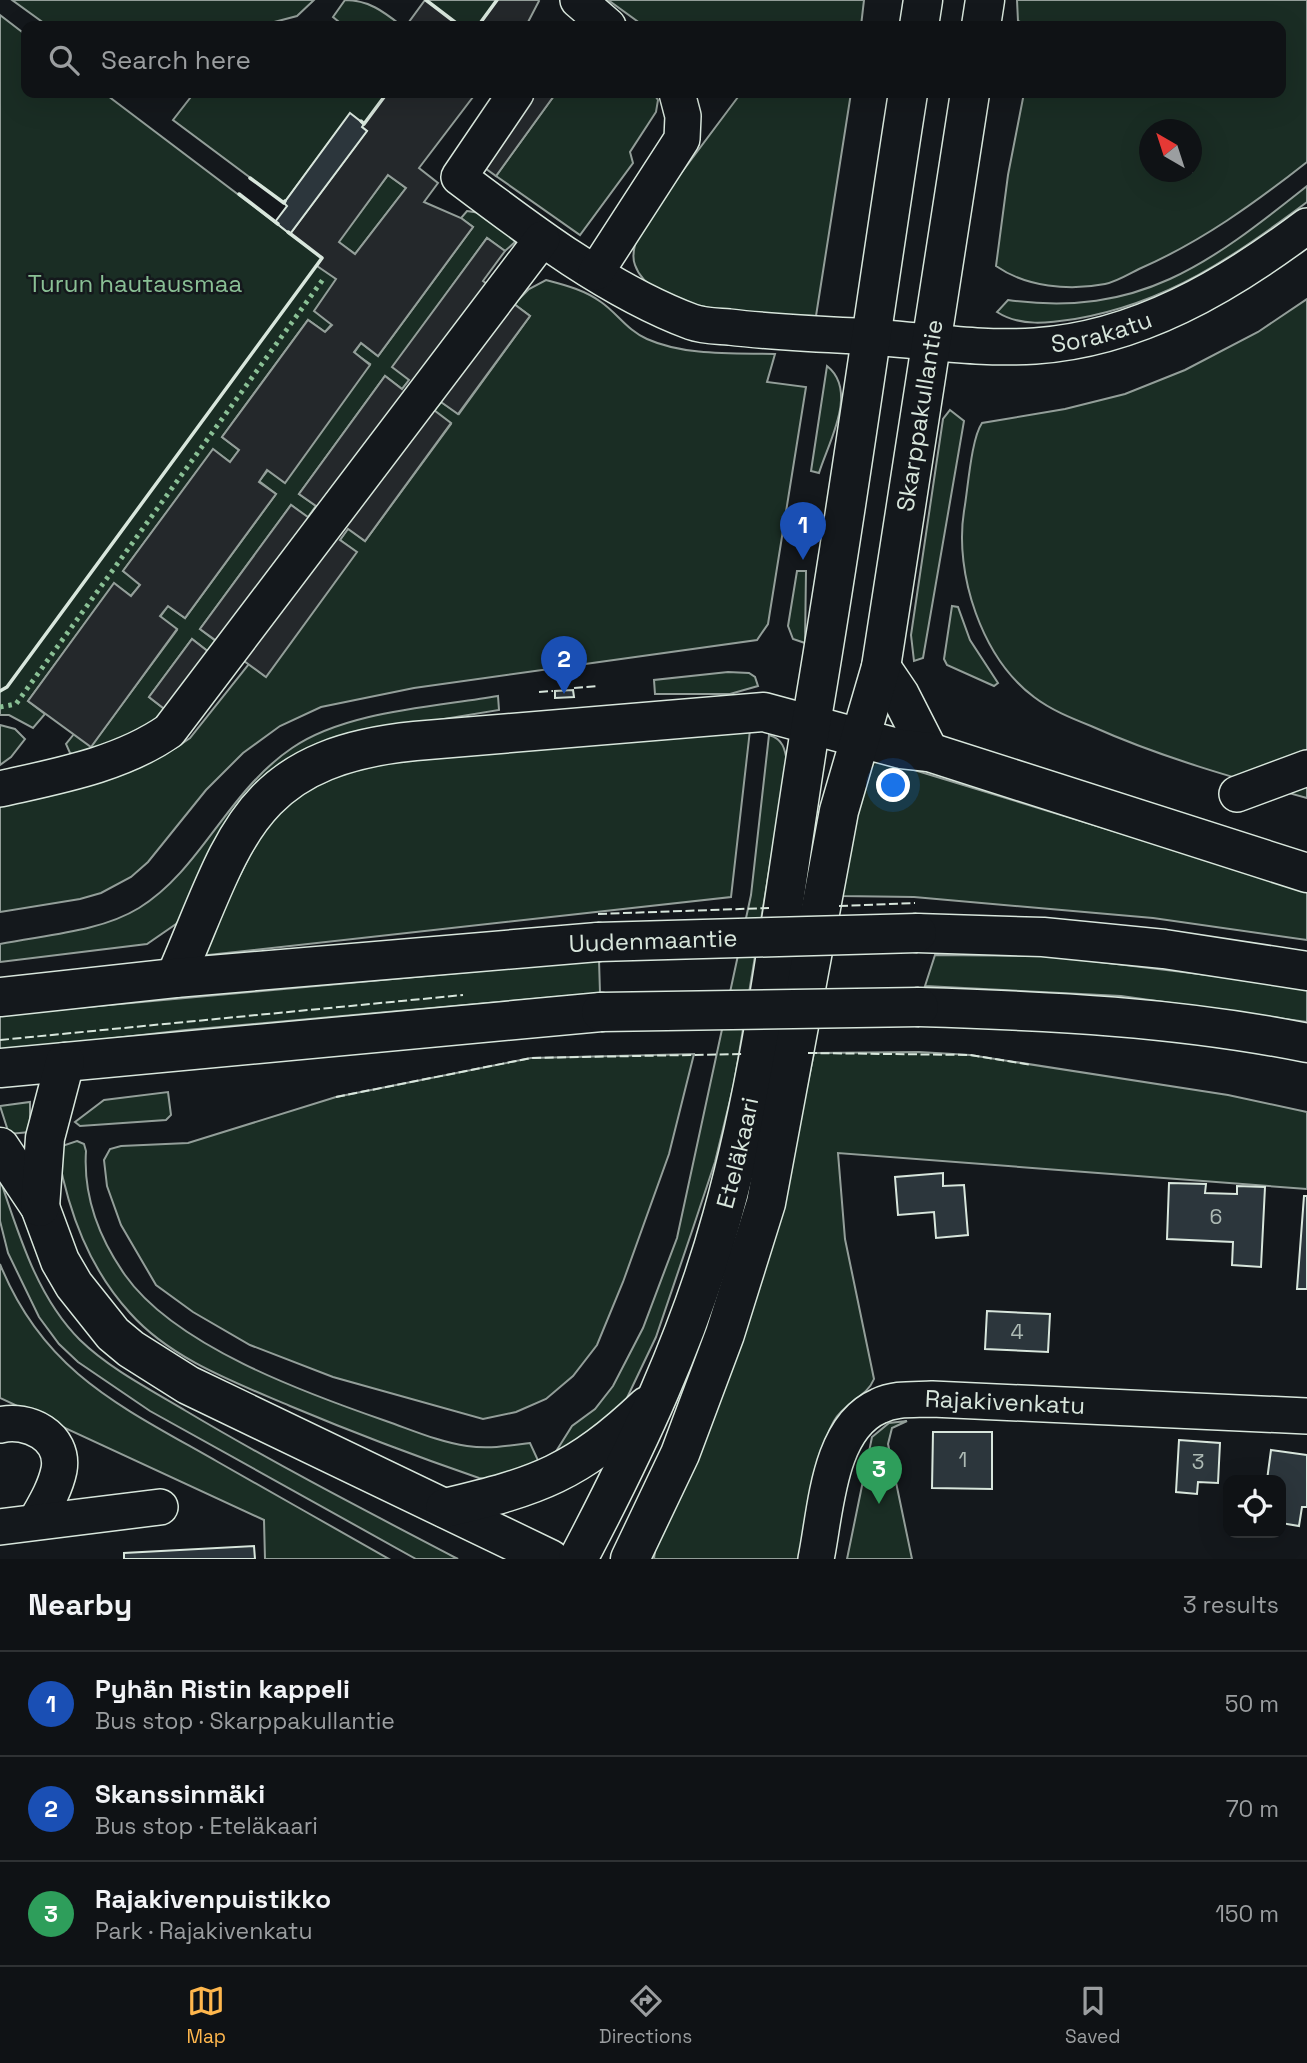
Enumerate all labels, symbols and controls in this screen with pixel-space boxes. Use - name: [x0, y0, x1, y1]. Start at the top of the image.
- search box: [21, 21, 1286, 98]
- icon: search: [45, 41, 83, 79]
- text: Search here: [101, 43, 251, 77]
- north arrow: [1139, 119, 1202, 182]
- park label: Turun hautausmaa: [28, 268, 242, 299]
- street label: Sorakatu: [1049, 304, 1156, 359]
- street label: Skarppakullantie: [889, 317, 950, 513]
- pin: 1: [780, 502, 826, 560]
- pin: 2: [541, 636, 587, 694]
- your location: [876, 768, 910, 802]
- street label: Uudenmaantie: [568, 922, 738, 959]
- street label: Eteläkaari: [709, 1094, 765, 1212]
- house number: 6: [1210, 1203, 1222, 1230]
- house number: 4: [1010, 1318, 1024, 1345]
- street label: Rajakivenkatu: [924, 1383, 1086, 1421]
- pin: 3: [856, 1446, 902, 1504]
- house number: 1: [959, 1446, 967, 1473]
- house number: 3: [1192, 1448, 1204, 1475]
- map controls: [1223, 1475, 1286, 1538]
- button: locate: [1223, 1475, 1286, 1538]
- text: Nearby: [28, 1585, 132, 1624]
- text: 3 results: [1183, 1590, 1279, 1620]
- text: Pyhän Ristin kappeli: [95, 1672, 350, 1706]
- text: 1: [46, 1689, 56, 1719]
- text: 50 m: [1225, 1689, 1279, 1719]
- text: Bus stop · Skarppakullantie: [95, 1706, 395, 1736]
- text: Skanssinmäki: [95, 1777, 265, 1811]
- text: 2: [44, 1794, 58, 1824]
- text: 70 m: [1226, 1794, 1279, 1824]
- text: Bus stop · Eteläkaari: [95, 1811, 318, 1841]
- text: Rajakivenpuistikko: [95, 1882, 331, 1916]
- text: 3: [44, 1899, 58, 1929]
- text: 150 m: [1215, 1899, 1279, 1929]
- text: Park · Rajakivenkatu: [95, 1916, 313, 1946]
- tab: Map: [186, 1982, 226, 2049]
- tab: Directions: [599, 1982, 692, 2049]
- tab: Saved: [1065, 1982, 1121, 2049]

